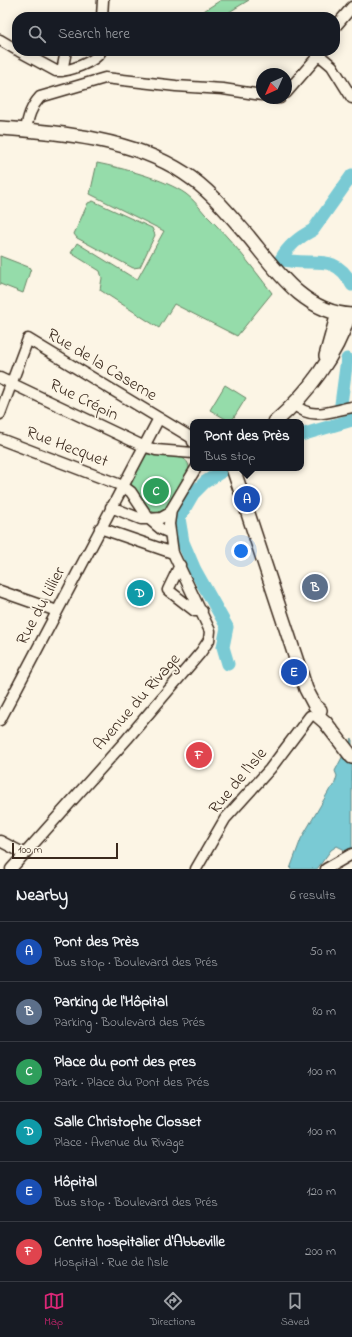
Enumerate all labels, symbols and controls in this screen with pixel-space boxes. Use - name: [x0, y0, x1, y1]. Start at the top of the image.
- search box: [12, 12, 340, 56]
- icon: search: [26, 23, 48, 45]
- text: Search here: [58, 23, 130, 45]
- north arrow: [256, 68, 292, 104]
- street label: Rue de la Caserne: [42, 322, 162, 408]
- street label: Rue Crépin: [45, 373, 123, 427]
- popup: [190, 419, 304, 471]
- street label: Rue Hecquet: [22, 420, 112, 474]
- text: Pont des Près: [204, 425, 290, 447]
- text: Bus stop: [204, 447, 255, 466]
- pin: C: [143, 476, 169, 506]
- pin: A: [234, 484, 260, 514]
- your location: [231, 541, 251, 561]
- street label: Rue du Lillier: [10, 562, 72, 650]
- pin: B: [302, 572, 328, 602]
- pin: D: [127, 578, 153, 608]
- street label: Avenue du Rivage: [88, 647, 188, 758]
- pin: E: [281, 657, 307, 687]
- pin: F: [186, 740, 212, 770]
- street label: Rue de l'Isle: [203, 742, 274, 820]
- scale bar: [12, 841, 118, 860]
- text: 100 m: [18, 842, 42, 858]
- text: Nearby: [16, 883, 68, 908]
- text: 6 results: [290, 886, 336, 905]
- text: Pont des Près: [54, 931, 139, 953]
- text: A: [25, 942, 33, 961]
- text: 50 m: [310, 942, 336, 961]
- text: Bus stop · Boulevard des Prés: [54, 953, 218, 972]
- text: Parking de l'Hôpital: [54, 991, 168, 1013]
- text: B: [25, 1002, 33, 1021]
- text: 80 m: [312, 1002, 336, 1021]
- text: Parking · Boulevard des Prés: [54, 1013, 205, 1032]
- text: Place du pont des pres: [54, 1051, 196, 1073]
- text: C: [25, 1062, 33, 1081]
- text: 100 m: [307, 1062, 336, 1081]
- text: Park · Place du Pont des Prés: [54, 1073, 209, 1092]
- text: Salle Christophe Closset: [54, 1111, 201, 1133]
- text: D: [24, 1122, 34, 1141]
- text: 100 m: [307, 1122, 336, 1141]
- text: Place · Avenue du Rivage: [54, 1133, 184, 1152]
- text: Hôpital: [54, 1171, 97, 1193]
- text: E: [25, 1182, 33, 1201]
- text: 120 m: [306, 1182, 336, 1201]
- text: Bus stop · Boulevard des Prés: [54, 1193, 218, 1212]
- text: Centre hospitalier d'Abbeville: [54, 1231, 225, 1253]
- text: F: [25, 1242, 33, 1261]
- text: 200 m: [305, 1242, 336, 1261]
- text: Hospital · Rue de l'Isle: [54, 1253, 168, 1272]
- tab: Map: [43, 1290, 65, 1330]
- tab: Directions: [150, 1290, 195, 1330]
- tab: Saved: [281, 1290, 309, 1330]

